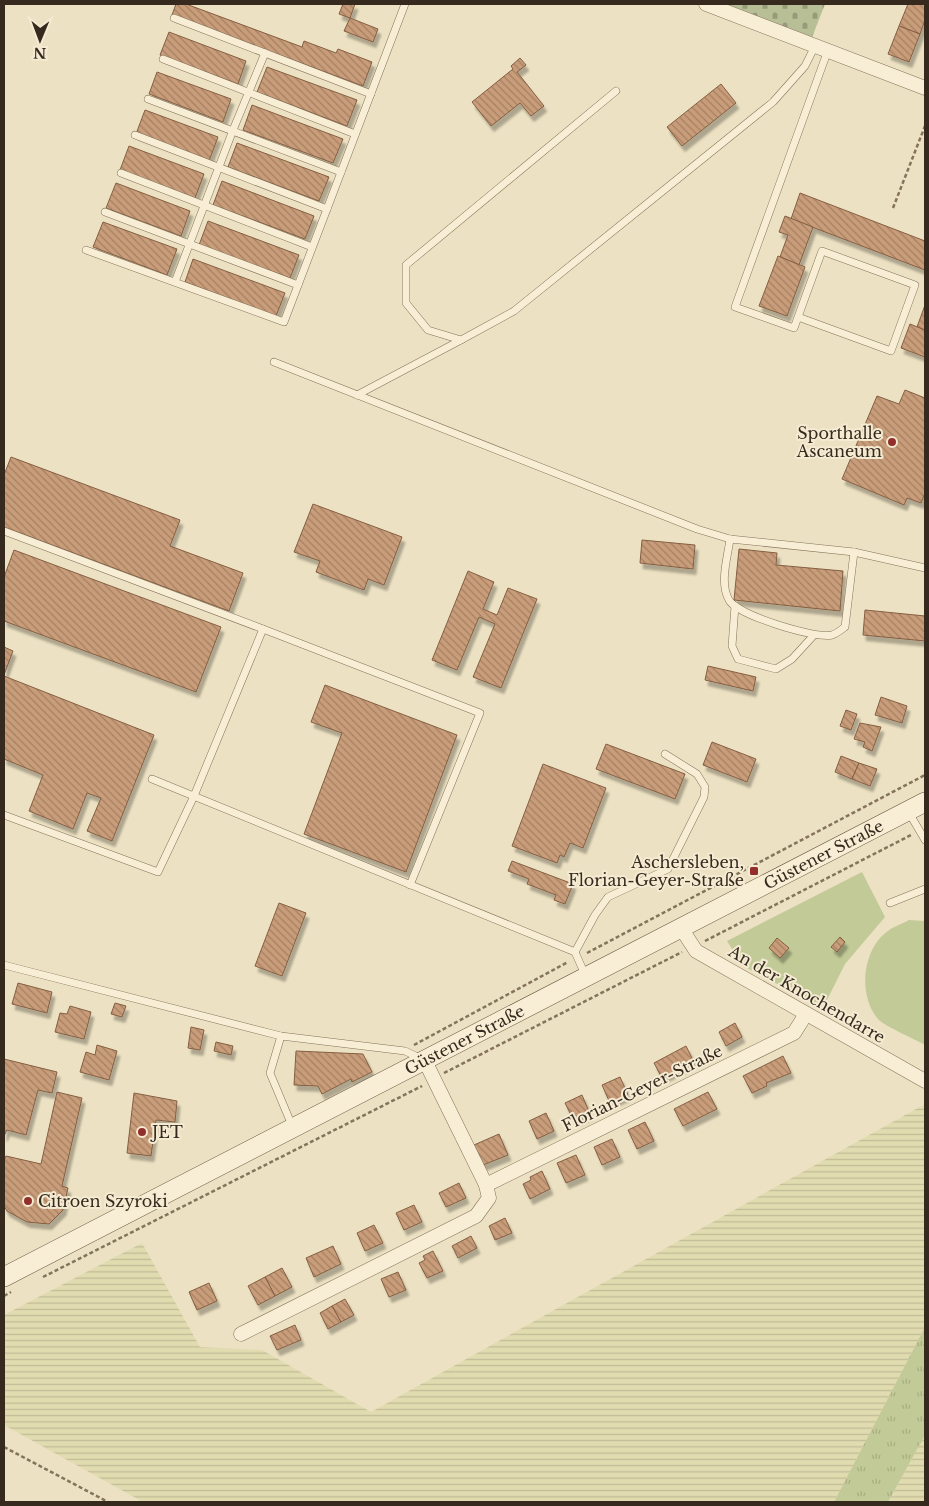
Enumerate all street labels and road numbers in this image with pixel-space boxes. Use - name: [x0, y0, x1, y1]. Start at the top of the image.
- street label: Güstener Straße: [760, 815, 887, 894]
- street label: An der Knochendarre: [724, 940, 889, 1047]
- street label: Güstener Straße: [401, 1000, 528, 1079]
- street label: Florian-Geyer-Straße: [558, 1040, 726, 1136]

